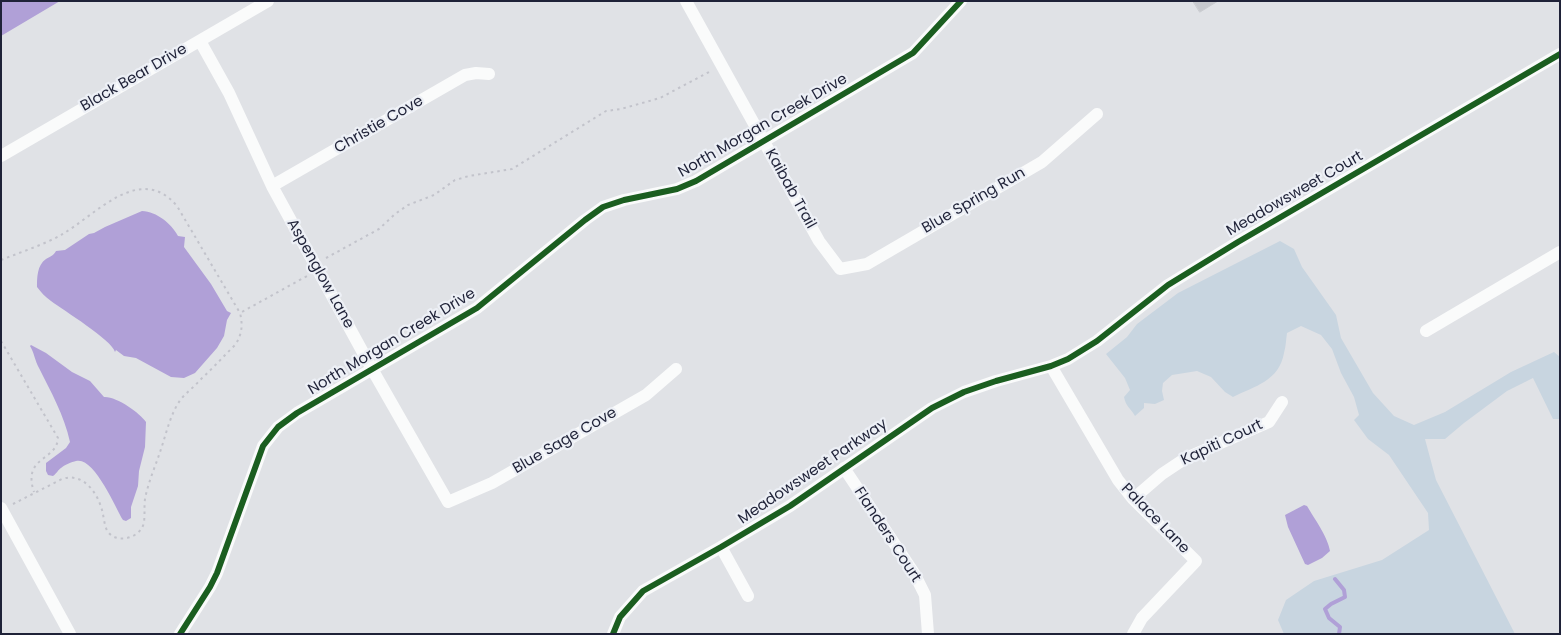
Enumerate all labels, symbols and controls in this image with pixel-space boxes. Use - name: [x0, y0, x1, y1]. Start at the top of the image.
- street label: Black Bear Drive: [78, 40, 190, 116]
- street label: North Morgan Creek Drive: [675, 70, 851, 182]
- street label: Christie Cove: [331, 92, 427, 158]
- street label: Kaibab Trail: [761, 146, 819, 232]
- street label: Meadowsweet Court: [1224, 148, 1366, 240]
- street label: Blue Spring Run: [919, 164, 1029, 238]
- street label: Aspenglow Lane: [282, 216, 358, 332]
- street label: North Morgan Creek Drive: [305, 285, 479, 399]
- street label: Blue Sage Cove: [510, 404, 620, 478]
- street label: Meadowsweet Parkway: [735, 415, 891, 529]
- street label: Kapiti Court: [1178, 416, 1266, 470]
- street label: Palace Lane: [1117, 480, 1193, 558]
- street label: Flanders Court: [850, 484, 924, 586]

